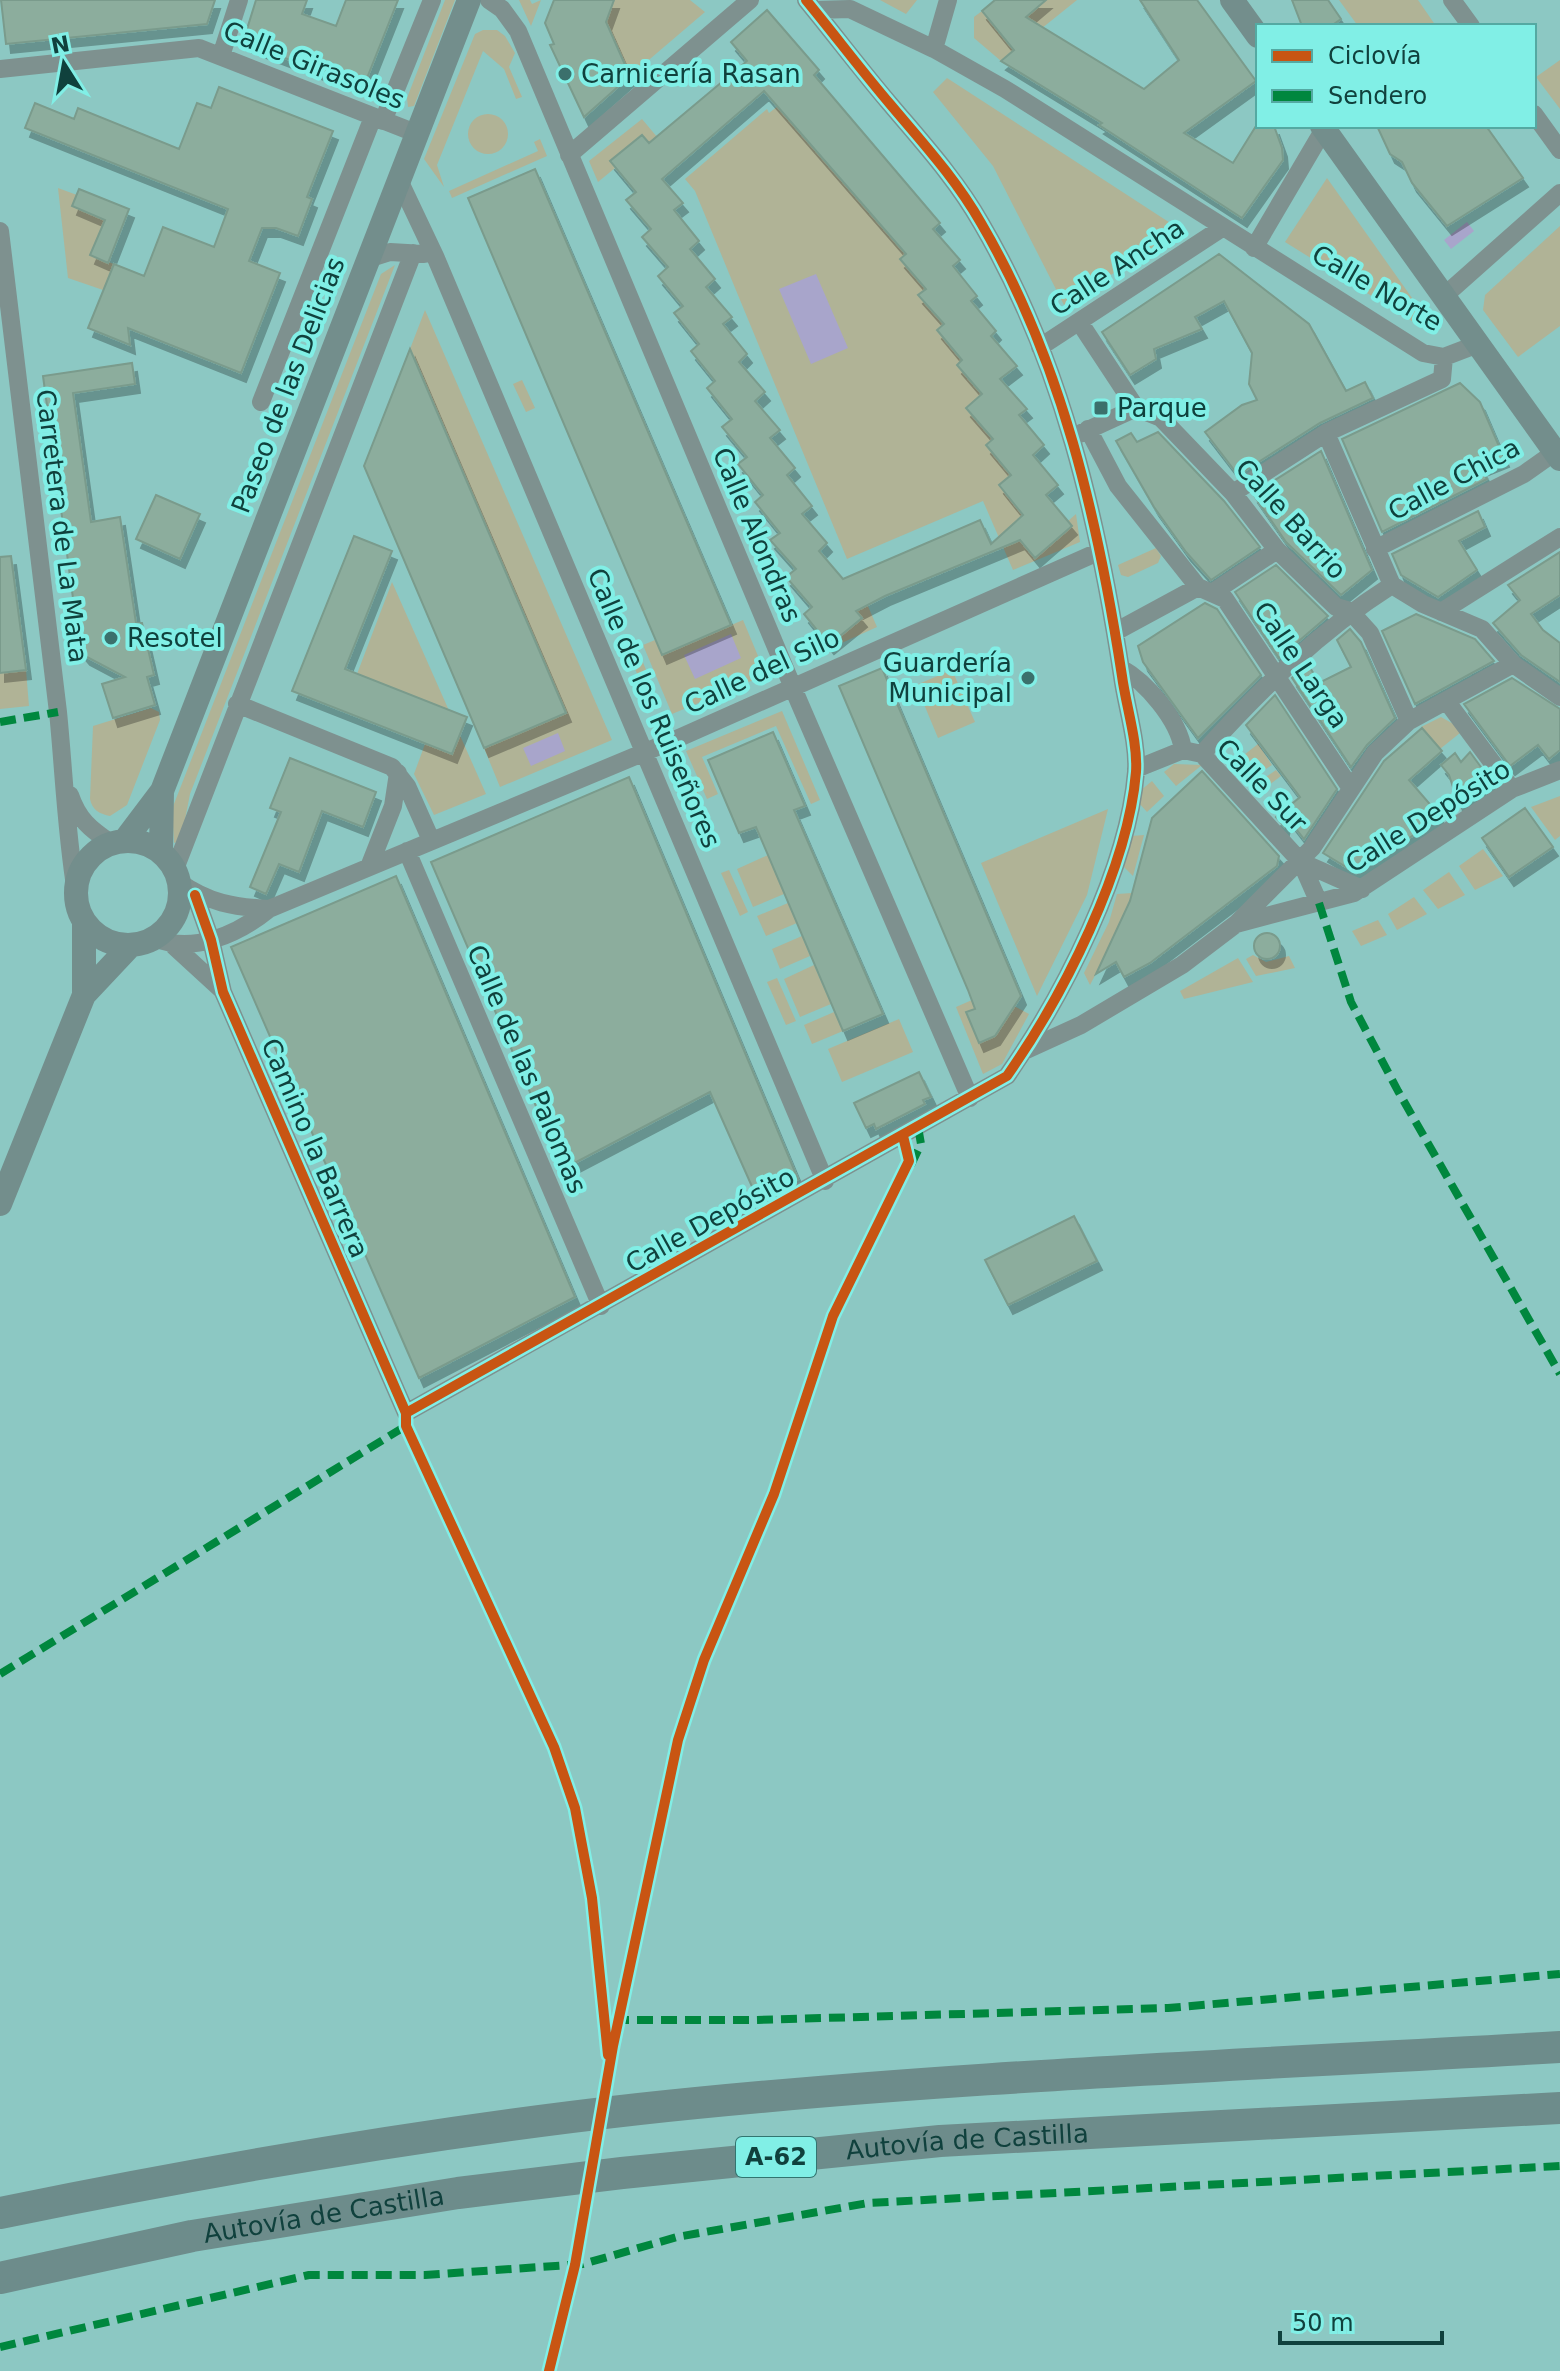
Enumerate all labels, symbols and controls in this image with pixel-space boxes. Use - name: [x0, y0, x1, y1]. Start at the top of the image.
- street label: Calle Girasoles: [219, 15, 409, 115]
- north arrow: [24, 24, 104, 104]
- legend: [1256, 24, 1536, 128]
- text: N: [49, 31, 72, 59]
- text: Ciclovía: [1328, 42, 1422, 70]
- place label: Carnicería Rasan: [581, 59, 801, 89]
- marker: Carnicería Rasan: [556, 65, 574, 83]
- text: Sendero: [1328, 82, 1427, 110]
- street label: Calle Ancha: [1044, 213, 1190, 321]
- street label: Calle Norte: [1307, 239, 1447, 337]
- street label: Paseo de las Delicias: [225, 253, 351, 517]
- street label: Carretera de La Mata: [30, 387, 94, 665]
- place label: Parque: [1117, 393, 1207, 423]
- marker: Parque: [1092, 399, 1110, 417]
- street label: Calle Chica: [1383, 432, 1525, 526]
- street label: Calle Alondras: [707, 443, 807, 627]
- street label: Calle Barrio: [1229, 453, 1353, 585]
- street label: Calle de los Ruiseñores: [581, 564, 727, 852]
- street label: Calle Larga: [1248, 596, 1354, 734]
- street label: Calle del Silo: [680, 622, 844, 720]
- place label: Resotel: [127, 623, 223, 653]
- marker: Resotel: [102, 629, 120, 647]
- place label: Guardería Municipal: [883, 648, 1012, 708]
- marker: Guardería Municipal: [1019, 669, 1037, 687]
- street label: Calle Sur: [1211, 733, 1313, 838]
- street label: Calle Depósito: [1340, 753, 1516, 879]
- street label: Calle de las Palomas: [461, 940, 593, 1198]
- street label: Camino la Barrera: [255, 1034, 375, 1262]
- street label: Calle Depósito: [620, 1161, 800, 1279]
- street label: Autovía de Castilla: [844, 2118, 1090, 2165]
- road number: A-62: [736, 2137, 816, 2177]
- street label: Autovía de Castilla: [201, 2180, 446, 2249]
- scale bar: [1280, 2295, 1442, 2345]
- text: 50 m: [1292, 2309, 1354, 2337]

